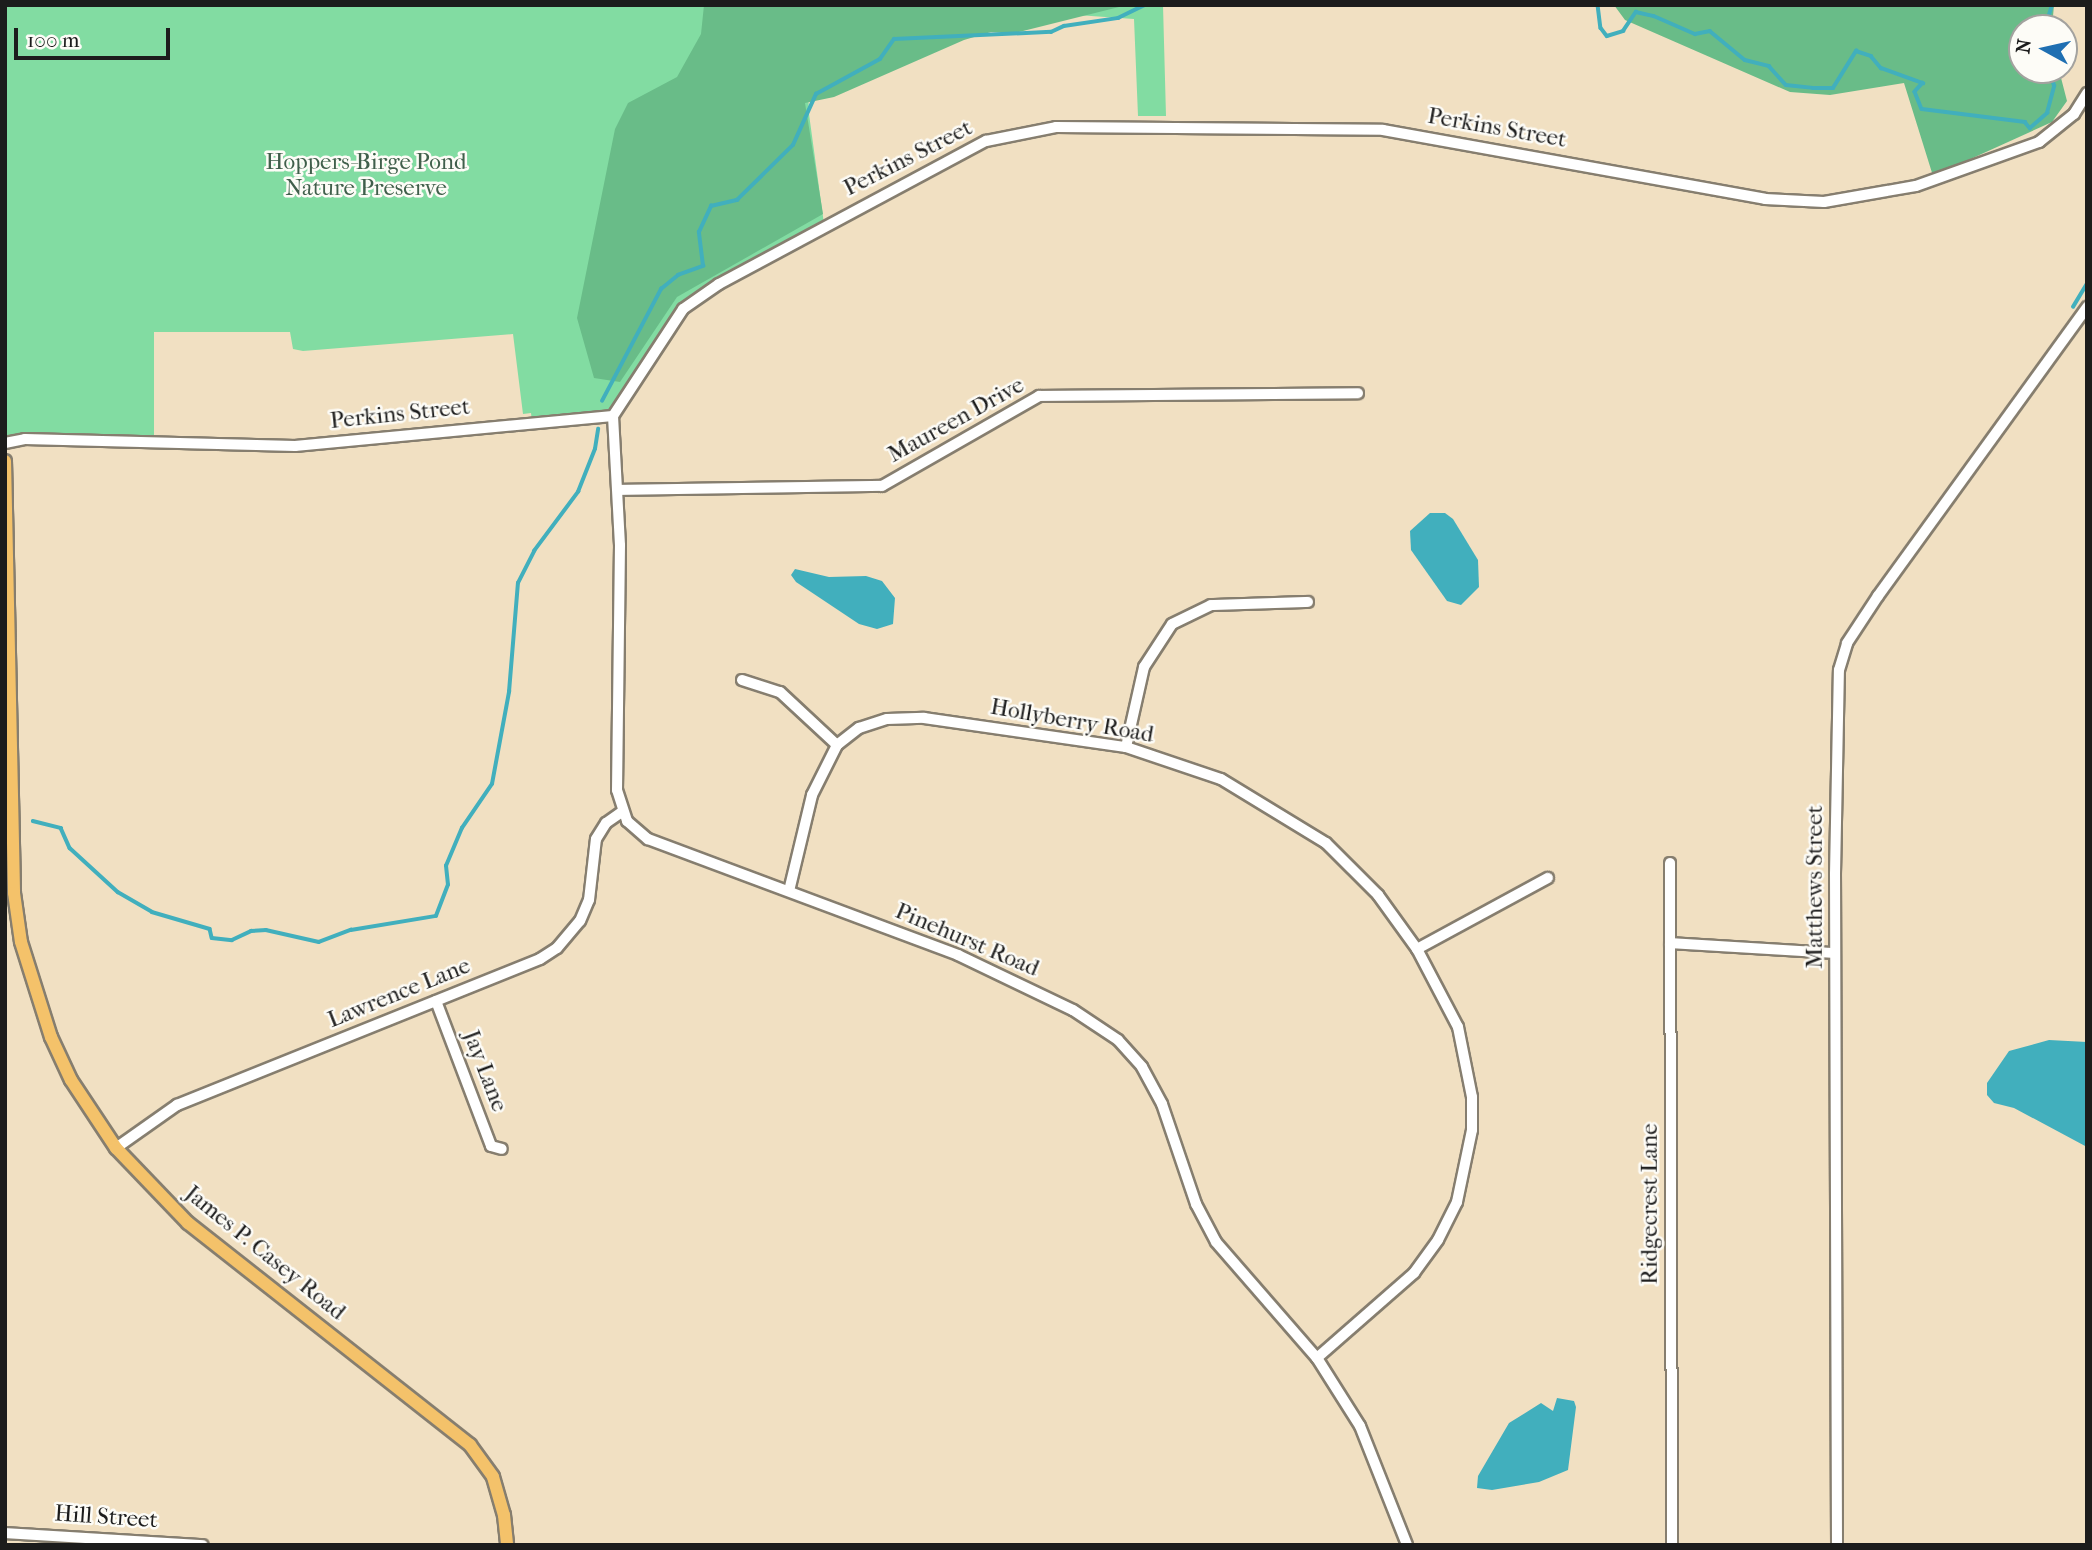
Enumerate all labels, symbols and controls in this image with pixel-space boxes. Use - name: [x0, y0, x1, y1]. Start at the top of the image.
- scale bar: [18, 14, 173, 58]
- north arrow: [2008, 14, 2078, 84]
- text: 100 m: [27, 28, 80, 52]
- text: N: [2012, 38, 2036, 55]
- street label: Perkins Street: [1425, 102, 1569, 154]
- street label: Perkins Street: [839, 114, 977, 202]
- park label: Hoppers-Birge Pond Nature Preserve: [266, 148, 466, 202]
- street label: Maureen Drive: [883, 371, 1029, 469]
- street label: Perkins Street: [329, 393, 471, 435]
- street label: Hollyberry Road: [988, 693, 1156, 749]
- street label: Matthews Street: [1801, 805, 1829, 969]
- street label: Pinehurst Road: [891, 897, 1043, 983]
- street label: Lawrence Lane: [324, 952, 474, 1034]
- street label: Jay Lane: [457, 1026, 513, 1116]
- street label: Ridgecrest Lane: [1636, 1123, 1664, 1285]
- street label: James P. Casey Road: [179, 1180, 351, 1326]
- street label: Hill Street: [53, 1500, 159, 1534]

